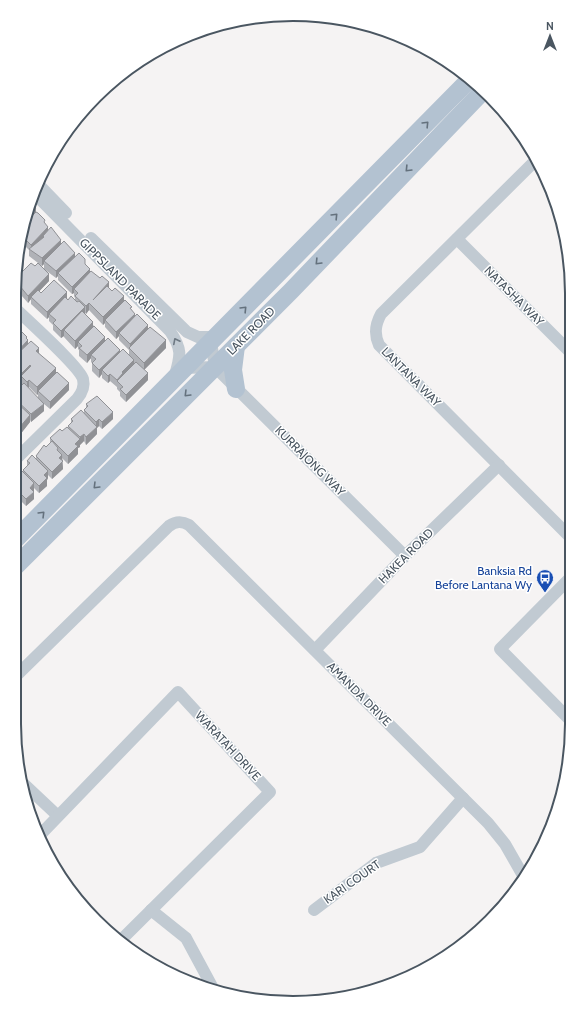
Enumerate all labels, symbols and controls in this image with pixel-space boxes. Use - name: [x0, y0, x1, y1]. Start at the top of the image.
- north arrow: [530, 16, 570, 56]
- text: N: [546, 19, 554, 33]
- one-way arrow: [421, 121, 429, 129]
- one-way arrow: [405, 164, 413, 172]
- one-way arrow: [330, 213, 338, 221]
- street label: GIPPSLAND PARADE: [77, 235, 164, 323]
- one-way arrow: [316, 258, 323, 265]
- street label: NATASHA WAY: [481, 263, 547, 329]
- street label: LAKE ROAD: [223, 303, 278, 358]
- one-way arrow: [239, 306, 247, 314]
- one-way arrow: [173, 338, 181, 345]
- street label: LANTANA WAY: [379, 344, 444, 410]
- one-way arrow: [184, 389, 192, 397]
- street label: KURRAJONG WAY: [272, 422, 349, 499]
- one-way arrow: [93, 481, 100, 489]
- one-way arrow: [37, 511, 45, 519]
- street label: HAKEA ROAD: [375, 525, 437, 586]
- place label: Banksia Rd Before Lantana Wy: [435, 563, 532, 592]
- bus stop icon: Banksia Rd Before Lantana Wy: [535, 568, 555, 593]
- street label: AMANDA DRIVE: [324, 658, 395, 729]
- street label: WARATAH DRIVE: [192, 708, 265, 784]
- street label: KARI COURT: [320, 856, 383, 907]

